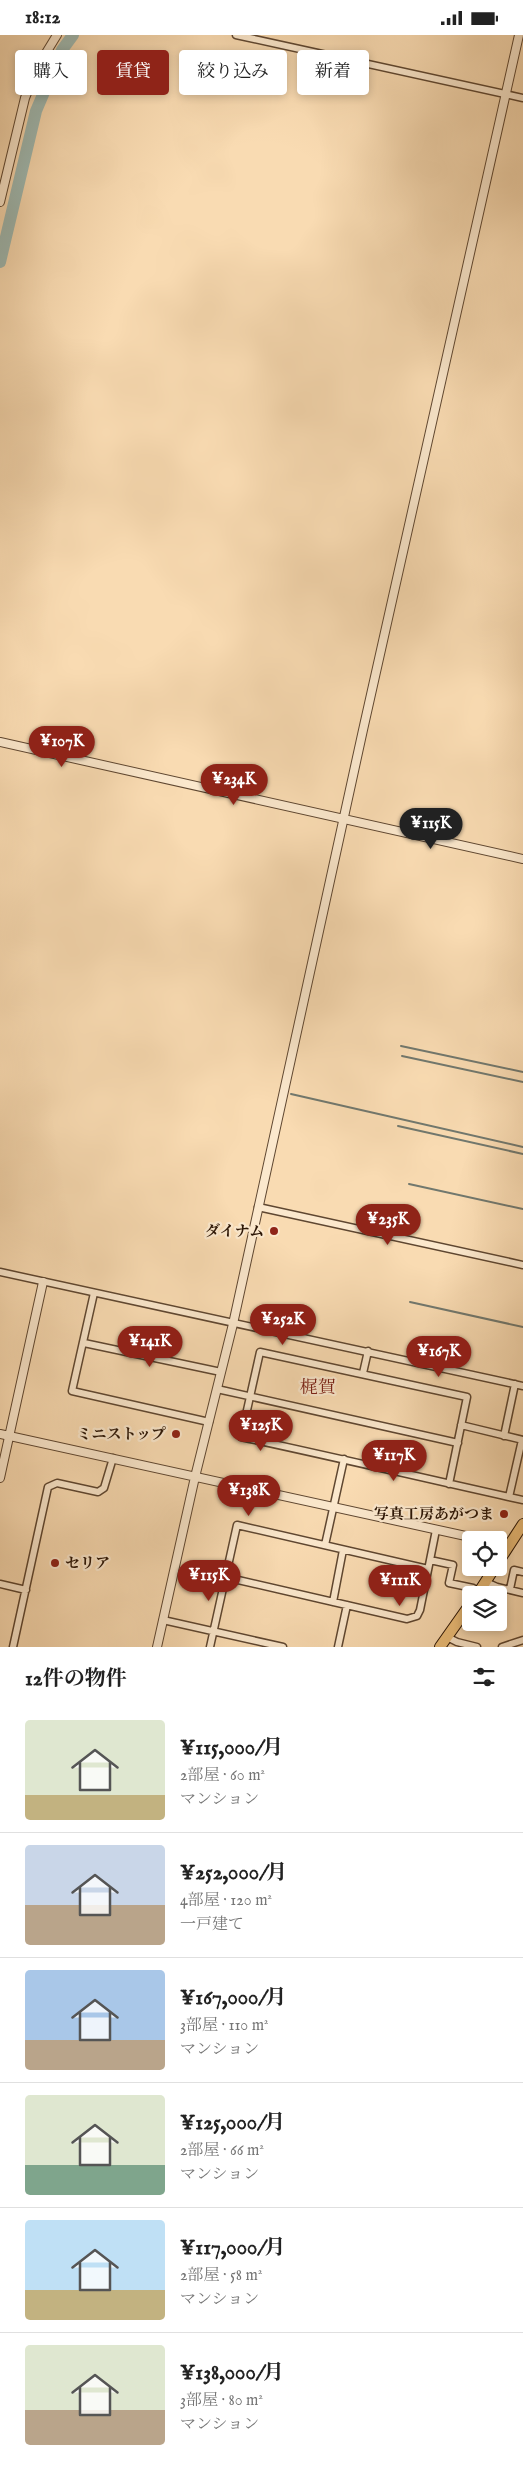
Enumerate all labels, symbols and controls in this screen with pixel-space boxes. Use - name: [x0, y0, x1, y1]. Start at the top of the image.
- text: 18:12: [25, 6, 61, 30]
- chip: 購入: [15, 50, 87, 95]
- chip: 賃貸: [97, 50, 169, 95]
- chip: 絞り込み: [179, 50, 287, 95]
- chip: 新着: [297, 50, 369, 95]
- pin: ¥107K: [27, 725, 97, 768]
- text: ¥107K: [40, 732, 84, 752]
- pin: ¥234K: [199, 763, 269, 806]
- text: ¥234K: [212, 770, 256, 790]
- pin: ¥115K: [396, 807, 466, 850]
- text: ¥115K: [411, 814, 451, 834]
- pin: ¥235K: [353, 1203, 423, 1246]
- text: ¥235K: [367, 1210, 409, 1230]
- place label: ダイナム: [205, 1222, 264, 1241]
- marker: ダイナム: [268, 1225, 280, 1237]
- pin: ¥252K: [248, 1303, 318, 1346]
- text: ¥252K: [261, 1310, 305, 1330]
- pin: ¥141K: [115, 1325, 185, 1368]
- text: ¥141K: [129, 1332, 172, 1352]
- pin: ¥167K: [404, 1335, 474, 1378]
- text: ¥167K: [417, 1342, 461, 1362]
- district label: 梶賀: [300, 1377, 336, 1400]
- pin: ¥125K: [226, 1409, 296, 1452]
- text: ¥125K: [240, 1416, 282, 1436]
- place label: ミニストップ: [76, 1425, 166, 1444]
- marker: ミニストップ: [170, 1428, 182, 1440]
- pin: ¥117K: [359, 1439, 429, 1482]
- text: ¥117K: [373, 1446, 415, 1466]
- pin: ¥138K: [214, 1475, 284, 1517]
- text: ¥138K: [228, 1481, 270, 1501]
- place label: 写真工房あがつま: [374, 1505, 494, 1524]
- marker: 写真工房あがつま: [498, 1508, 510, 1520]
- map controls: [462, 1531, 507, 1631]
- button: locate: [462, 1531, 507, 1576]
- place label: セリア: [65, 1554, 110, 1573]
- marker: セリア: [49, 1557, 61, 1569]
- pin: ¥115K: [174, 1559, 244, 1602]
- pin: ¥111K: [365, 1565, 435, 1607]
- text: ¥115K: [189, 1566, 229, 1586]
- text: ¥111K: [379, 1571, 421, 1591]
- button: layers: [462, 1586, 507, 1631]
- icon: filters: [470, 1663, 498, 1691]
- text: 12件の物件: [25, 1666, 127, 1693]
- text: ¥115,000/月: [180, 1735, 283, 1762]
- icon: home: [65, 1740, 125, 1800]
- text: 2部屋 · 60 m²: [180, 1766, 265, 1786]
- text: マンション: [180, 1790, 259, 1810]
- text: ¥252,000/月: [180, 1860, 287, 1887]
- icon: home: [65, 1865, 125, 1925]
- text: 4部屋 · 120 m²: [180, 1891, 272, 1911]
- text: 一戸建て: [180, 1915, 244, 1935]
- text: ¥167,000/月: [180, 1985, 287, 2012]
- icon: home: [65, 1990, 125, 2050]
- text: 3部屋 · 110 m²: [180, 2016, 269, 2036]
- text: マンション: [180, 2040, 259, 2060]
- text: ¥125,000/月: [180, 2110, 285, 2137]
- icon: home: [65, 2115, 125, 2175]
- text: 2部屋 · 66 m²: [180, 2141, 264, 2161]
- text: マンション: [180, 2165, 259, 2185]
- text: ¥117,000/月: [180, 2235, 285, 2262]
- icon: home: [65, 2240, 125, 2300]
- text: 2部屋 · 58 m²: [180, 2266, 262, 2286]
- text: マンション: [180, 2290, 259, 2310]
- text: ¥138,000/月: [180, 2360, 284, 2387]
- icon: home: [65, 2365, 125, 2425]
- text: 3部屋 · 80 m²: [180, 2391, 263, 2411]
- text: マンション: [180, 2415, 259, 2435]

